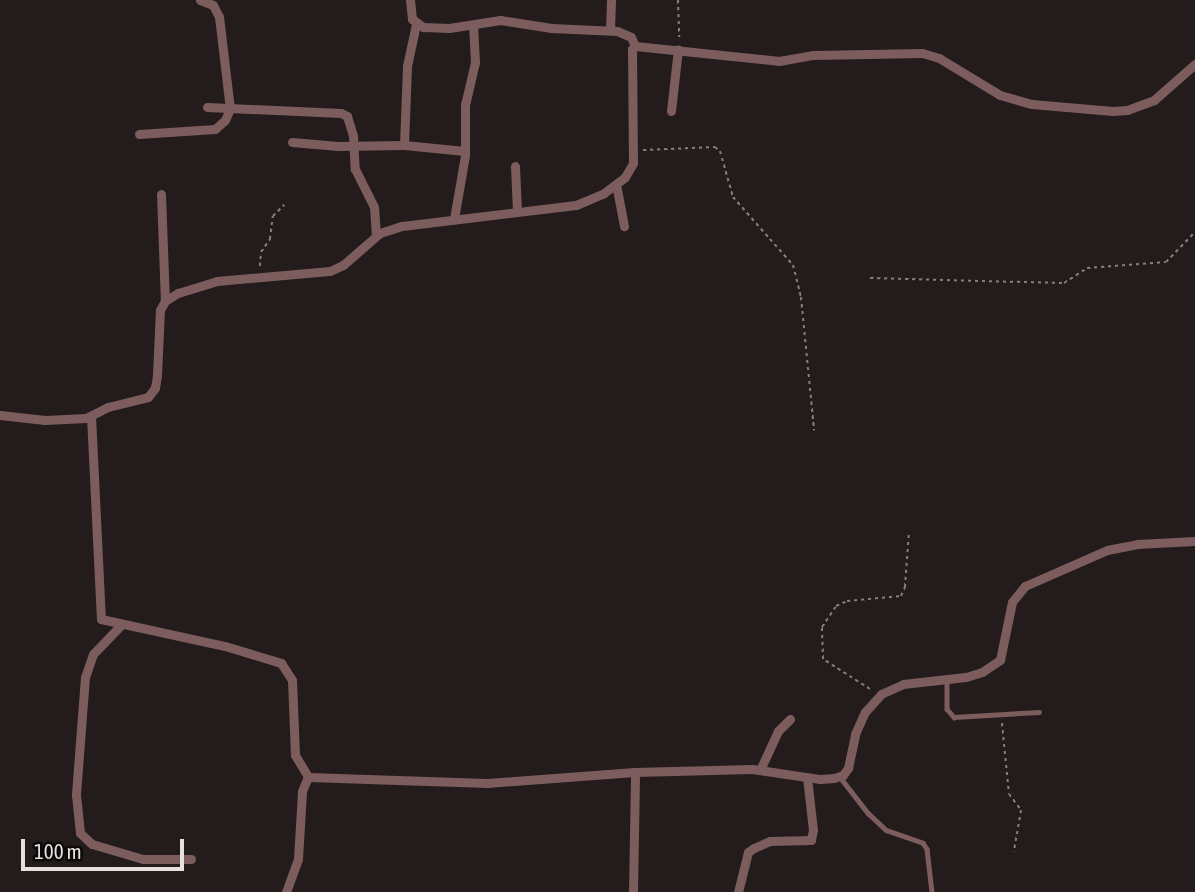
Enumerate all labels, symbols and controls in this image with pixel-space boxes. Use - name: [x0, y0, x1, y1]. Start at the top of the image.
- scale bar: [24, 826, 187, 870]
- text: 100 m: [34, 839, 82, 863]

